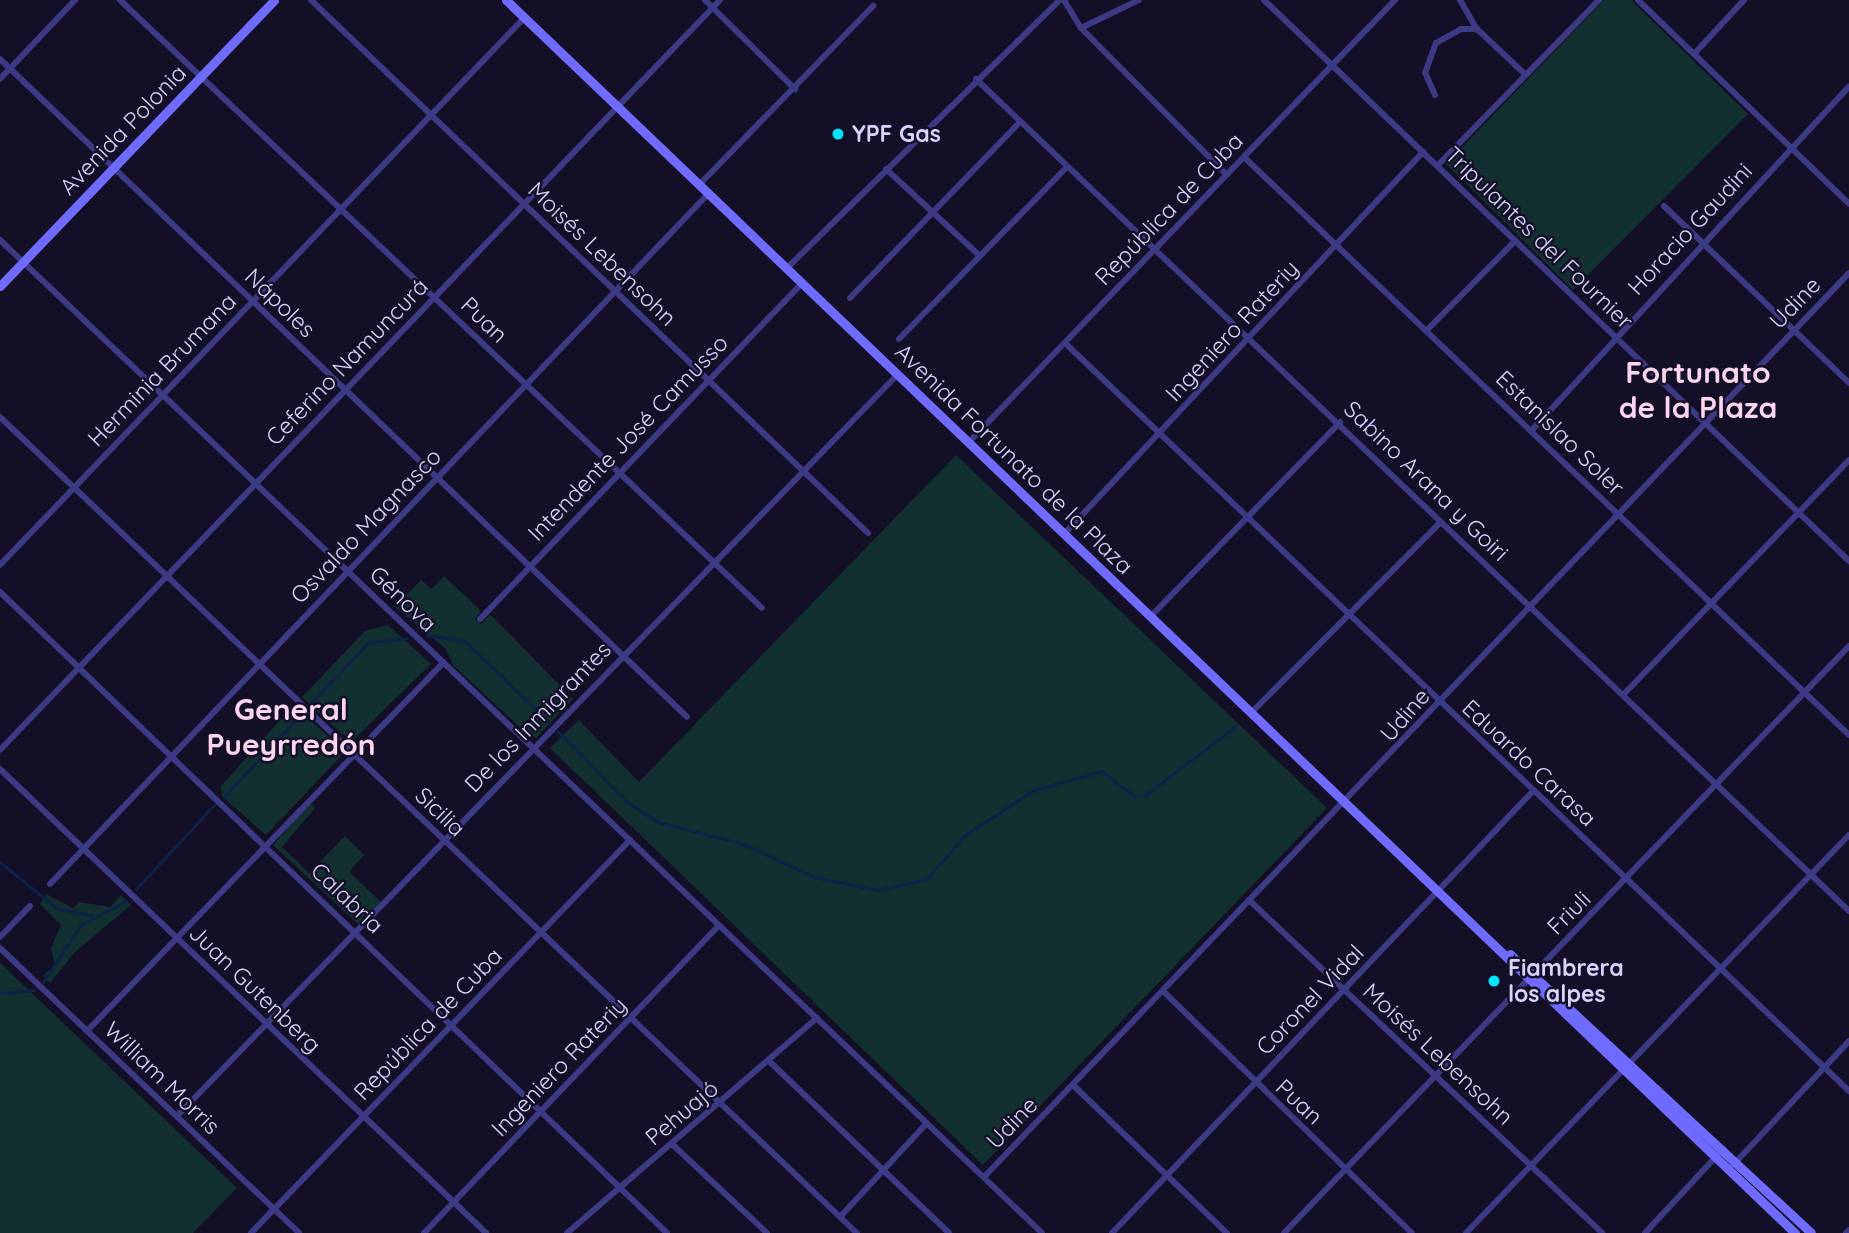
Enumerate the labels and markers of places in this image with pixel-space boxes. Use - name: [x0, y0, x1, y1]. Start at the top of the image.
- place label: YPF Gas: [852, 120, 941, 148]
- marker: YPF Gas: [830, 126, 846, 142]
- place label: Fiambrera los alpes: [1508, 954, 1624, 1008]
- marker: Fiambrera los alpes: [1486, 973, 1502, 989]

